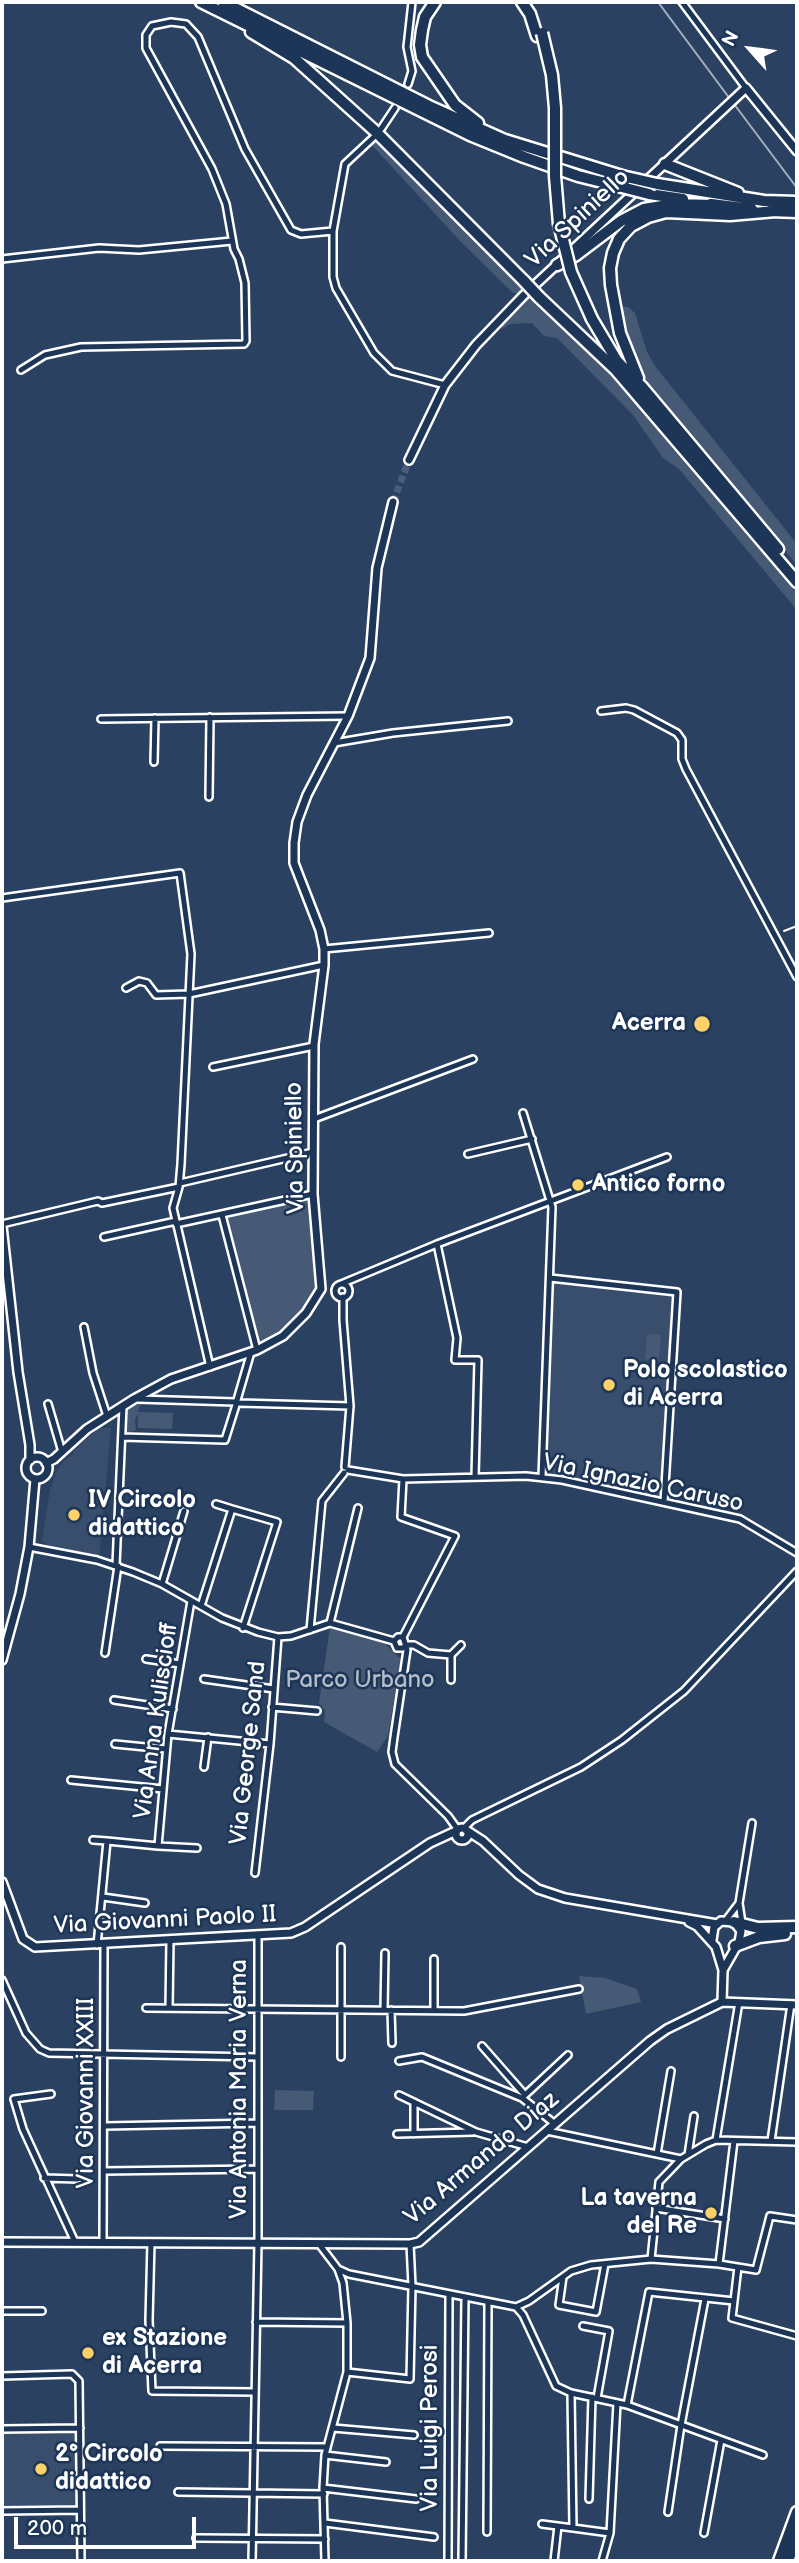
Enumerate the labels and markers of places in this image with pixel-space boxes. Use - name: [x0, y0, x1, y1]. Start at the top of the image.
- place label: Acerra: [612, 1010, 686, 1038]
- marker: Acerra: [692, 1014, 712, 1034]
- place label: Antico forno: [592, 1171, 725, 1199]
- marker: Antico forno: [570, 1177, 586, 1193]
- place label: Polo scolastico di Acerra: [623, 1357, 788, 1413]
- marker: Polo scolastico di Acerra: [601, 1377, 617, 1393]
- place label: IV Circolo didattico: [88, 1487, 196, 1543]
- marker: IV Circolo didattico: [66, 1507, 82, 1523]
- place label: La taverna del Re: [580, 2185, 697, 2241]
- marker: La taverna del Re: [703, 2205, 719, 2221]
- place label: ex Stazione di Acerra: [102, 2325, 227, 2381]
- marker: ex Stazione di Acerra: [80, 2345, 96, 2361]
- place label: 2° Circolo didattico: [55, 2441, 163, 2497]
- marker: 2° Circolo didattico: [33, 2461, 49, 2477]

